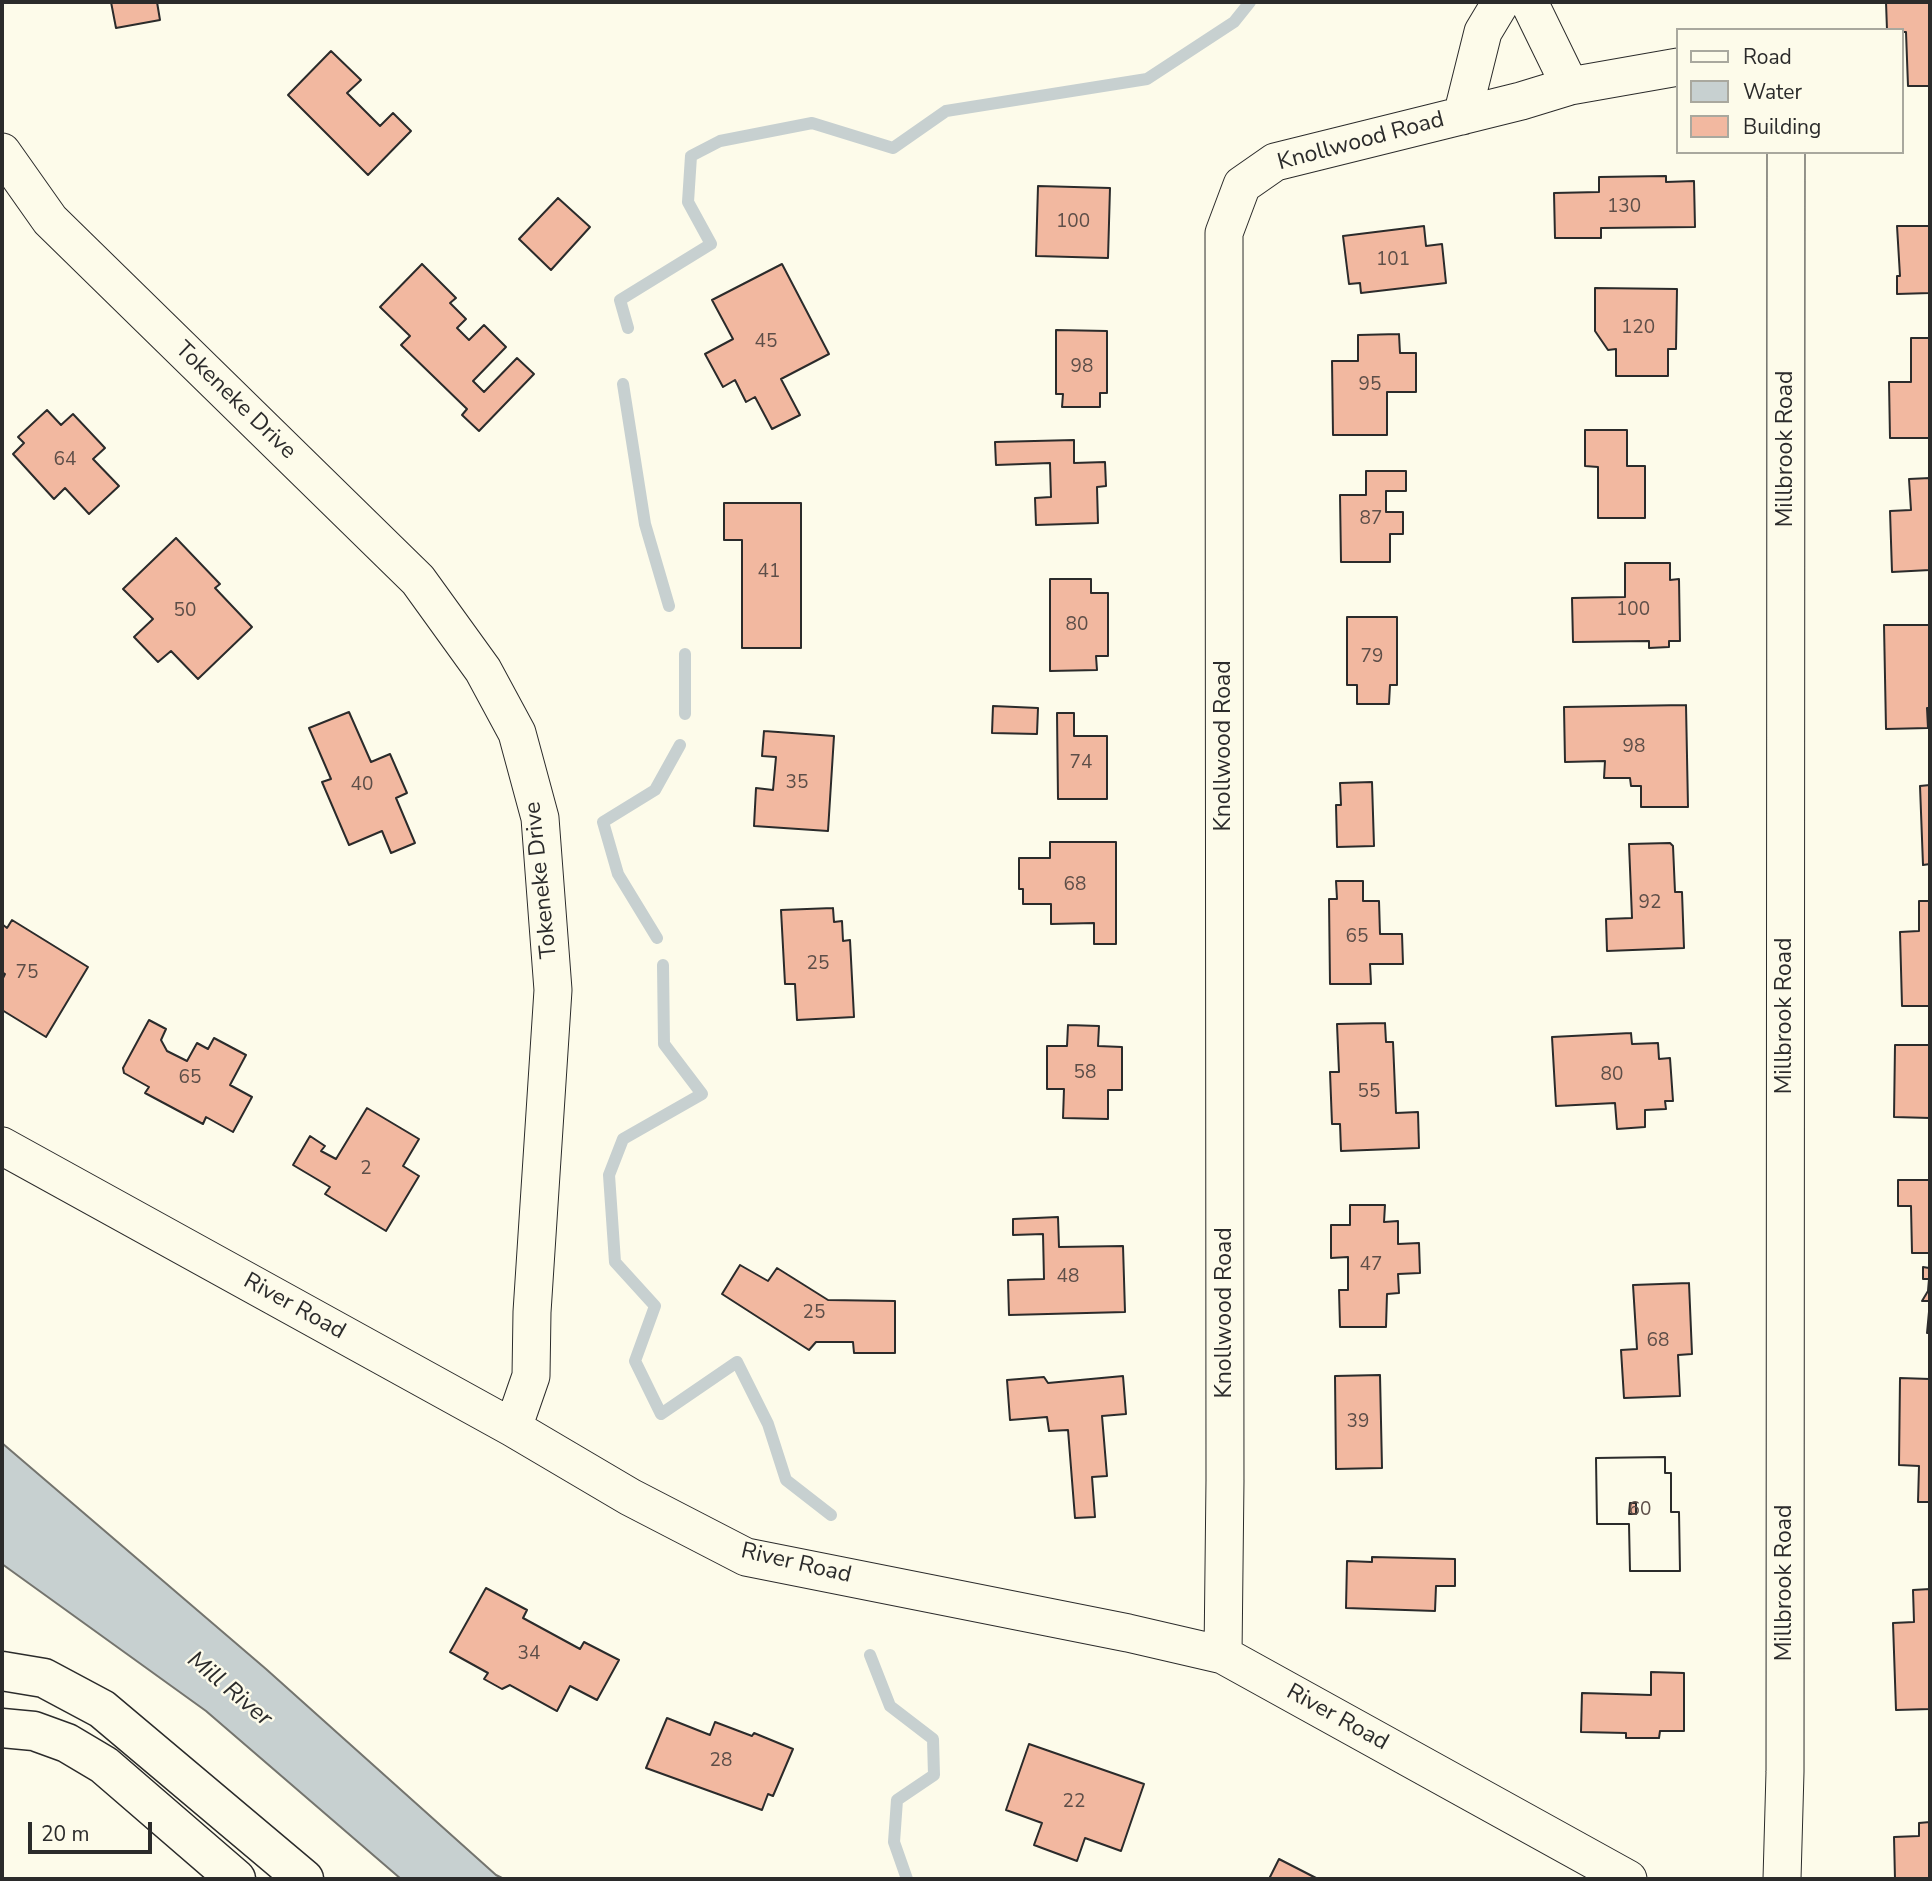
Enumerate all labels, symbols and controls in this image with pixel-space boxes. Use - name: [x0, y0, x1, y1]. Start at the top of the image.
- legend: [1676, 28, 1904, 154]
- text: Road: [1743, 43, 1792, 71]
- text: Water: [1743, 78, 1802, 106]
- street label: Knollwood Road: [1275, 107, 1447, 177]
- text: Building: [1743, 113, 1821, 141]
- house number: 130: [1607, 196, 1641, 218]
- house number: 100: [1056, 211, 1090, 233]
- house number: 101: [1376, 249, 1410, 271]
- house number: 120: [1621, 317, 1655, 339]
- house number: 45: [755, 331, 777, 353]
- street label: Tokeneke Drive: [169, 336, 301, 466]
- house number: 98: [1071, 356, 1093, 378]
- street label: Millbrook Road: [1772, 371, 1800, 527]
- house number: 95: [1359, 374, 1381, 396]
- house number: 64: [54, 449, 76, 471]
- house number: 87: [1360, 508, 1382, 530]
- house number: 41: [758, 561, 780, 583]
- house number: 100: [1616, 599, 1650, 621]
- house number: 50: [174, 600, 196, 622]
- house number: 80: [1066, 614, 1088, 636]
- house number: 79: [1361, 646, 1383, 668]
- street label: Knollwood Road: [1210, 660, 1238, 832]
- house number: 98: [1623, 736, 1645, 758]
- house number: 74: [1070, 752, 1092, 774]
- house number: 35: [786, 772, 808, 794]
- house number: 40: [351, 774, 373, 796]
- street label: Tokeneke Drive: [520, 800, 564, 960]
- house number: 68: [1064, 874, 1086, 896]
- house number: 92: [1639, 892, 1661, 914]
- house number: 65: [1346, 926, 1368, 948]
- street label: Millbrook Road: [1771, 938, 1799, 1094]
- house number: 25: [807, 953, 829, 975]
- house number: 75: [16, 962, 38, 984]
- house number: 58: [1074, 1062, 1096, 1084]
- house number: 80: [1601, 1064, 1623, 1086]
- house number: 65: [179, 1067, 201, 1089]
- house number: 55: [1358, 1081, 1380, 1103]
- house number: 2: [360, 1158, 372, 1180]
- street label: Knollwood Road: [1211, 1227, 1239, 1399]
- house number: 47: [1360, 1254, 1382, 1276]
- house number: 48: [1057, 1266, 1079, 1288]
- street label: River Road: [238, 1268, 350, 1346]
- house number: 25: [803, 1302, 825, 1324]
- house number: 68: [1647, 1330, 1669, 1352]
- house number: 39: [1347, 1411, 1369, 1433]
- house number: 60: [1629, 1499, 1651, 1521]
- street label: Millbrook Road: [1771, 1505, 1799, 1661]
- street label: River Road: [738, 1538, 854, 1590]
- house number: 34: [518, 1643, 540, 1665]
- water label: Mill River: [181, 1646, 277, 1734]
- street label: River Road: [1281, 1679, 1393, 1757]
- house number: 28: [710, 1750, 732, 1772]
- house number: 22: [1063, 1791, 1085, 1813]
- scale bar: [32, 1808, 156, 1852]
- text: 20 m: [41, 1820, 90, 1848]

